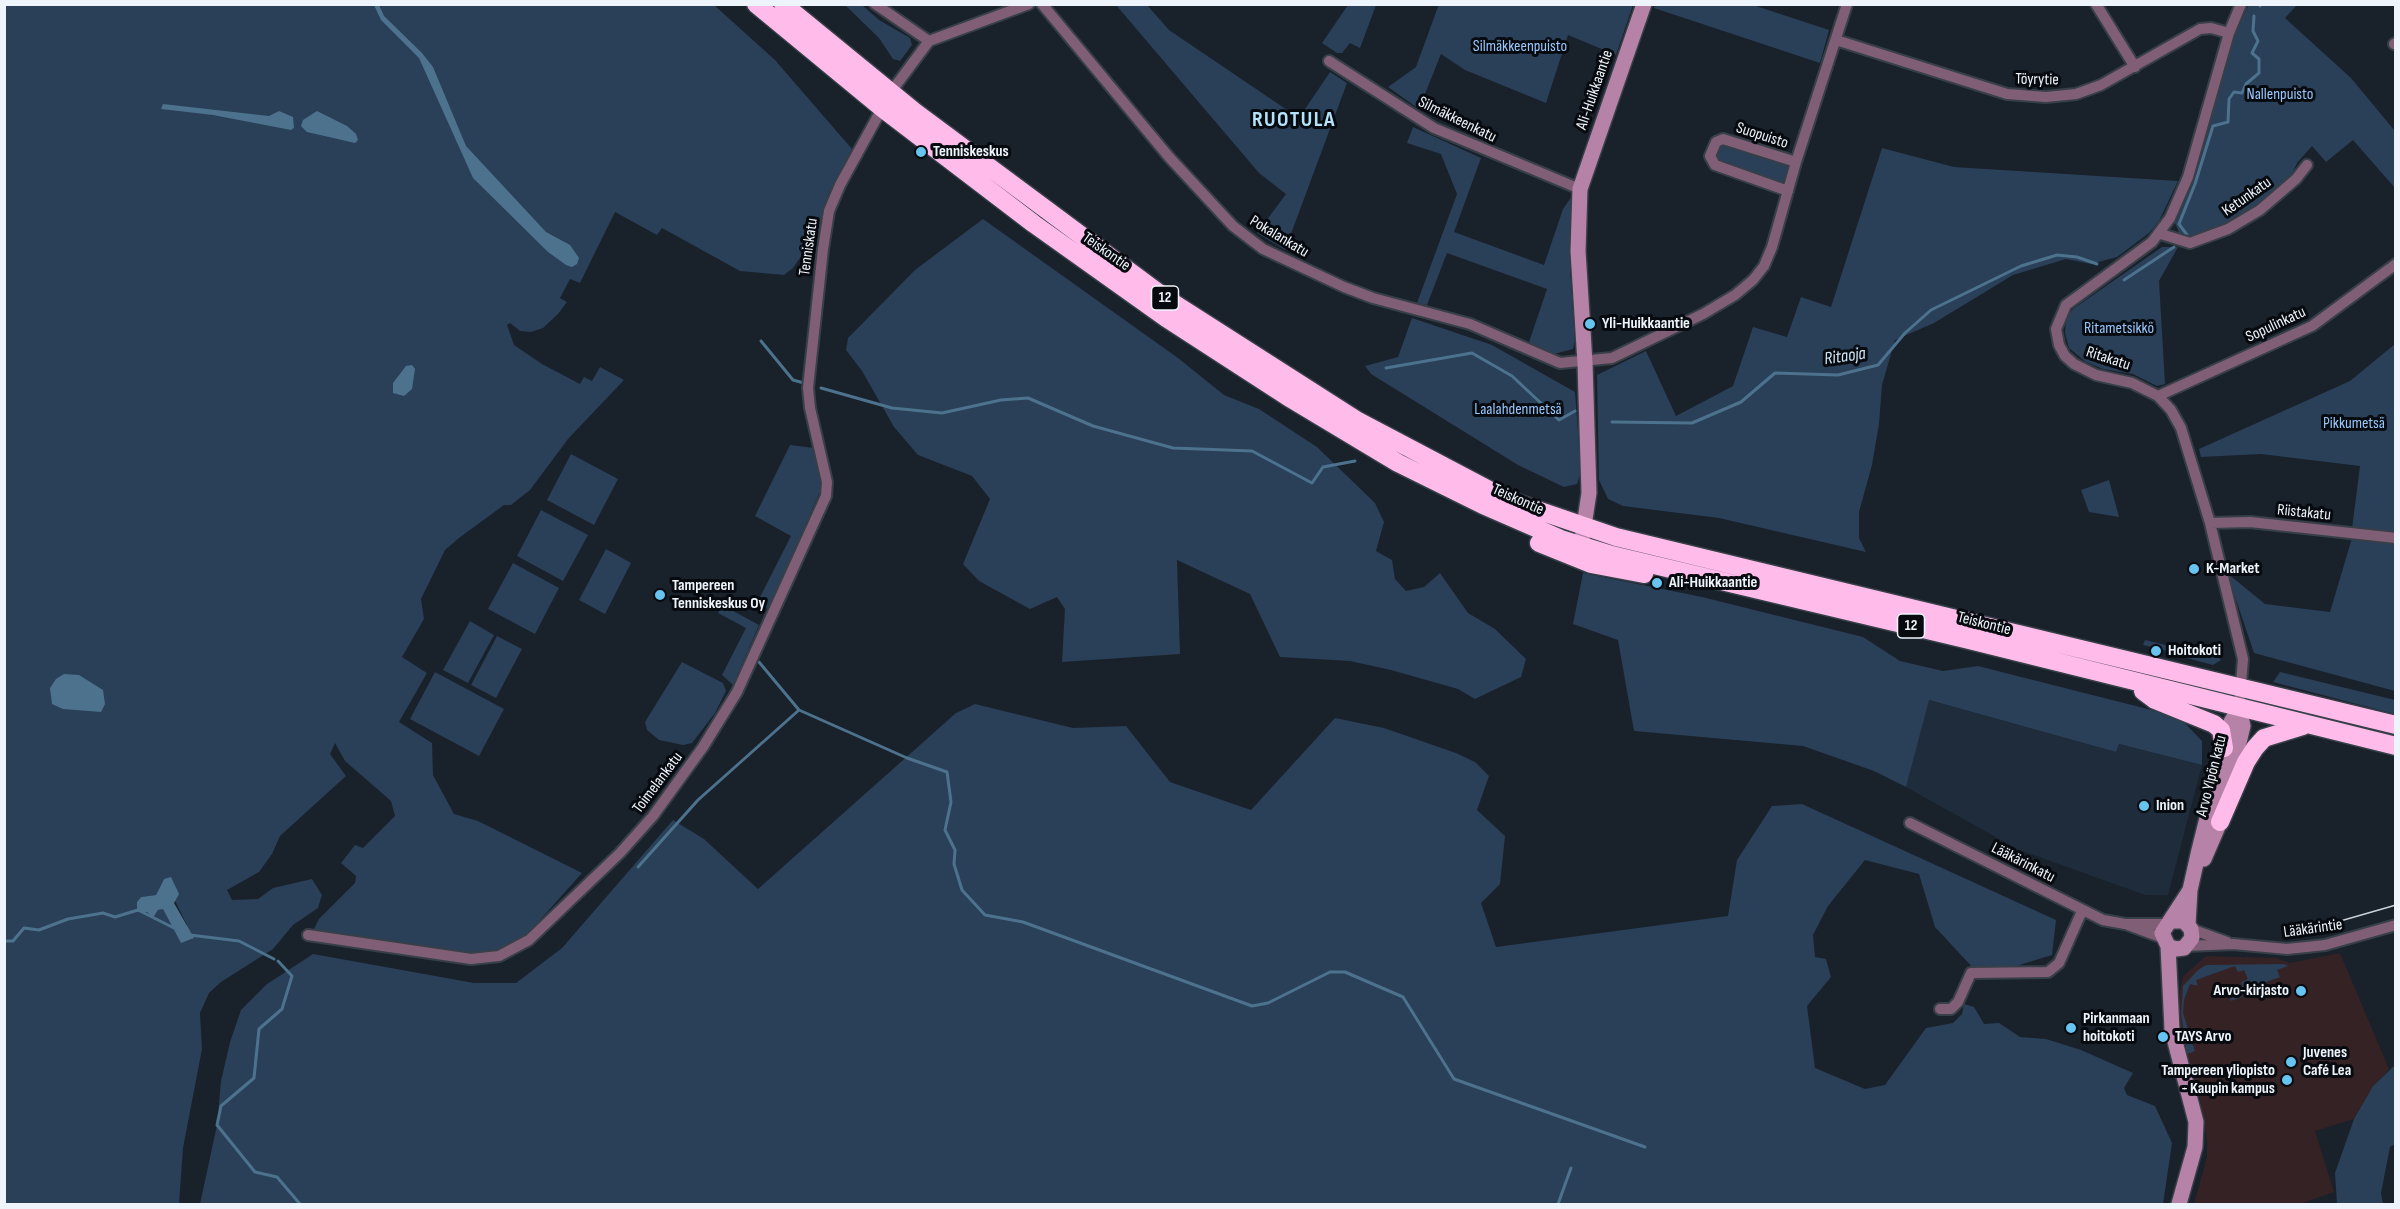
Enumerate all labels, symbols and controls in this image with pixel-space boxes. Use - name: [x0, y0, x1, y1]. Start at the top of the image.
- park label: Silmäkkeenpuisto: [1473, 37, 1567, 57]
- street label: Ali-Huikkaantie: [1572, 48, 1618, 132]
- street label: Töyrytie: [2015, 70, 2059, 90]
- park label: Nallenpuisto: [2247, 85, 2313, 105]
- street label: Silmäkkeenkatu: [1415, 93, 1499, 147]
- district label: RUOTULA: [1252, 107, 1336, 133]
- street label: Suopuisto: [1734, 119, 1790, 153]
- place label: Tenniskeskus: [933, 142, 1009, 162]
- marker: Tenniskeskus: [914, 145, 928, 159]
- street label: Ketunkatu: [2219, 173, 2275, 221]
- street label: Pokalankatu: [1246, 212, 1312, 262]
- street label: Tenniskatu: [795, 217, 823, 277]
- street label: Teiskontie: [1078, 229, 1134, 275]
- road number: 12: [1152, 286, 1178, 310]
- street label: Sopulinkatu: [2243, 303, 2309, 347]
- place label: Yli-Huikkaantie: [1602, 314, 1690, 334]
- marker: Yli-Huikkaantie: [1583, 317, 1597, 331]
- park label: Ritametsikkö: [2084, 319, 2154, 339]
- water label: Ritaoja: [1823, 343, 1867, 371]
- street label: Ritakatu: [2084, 343, 2132, 375]
- park label: Laalahdenmetsä: [1474, 400, 1562, 420]
- park label: Pikkumetsä: [2323, 414, 2385, 434]
- street label: Teiskontie: [1489, 480, 1547, 520]
- street label: Riistakatu: [2276, 501, 2332, 525]
- place label: K-Market: [2206, 559, 2259, 579]
- marker: K-Market: [2187, 562, 2201, 576]
- place label: Ali-Huikkaantie: [1669, 573, 1757, 593]
- place label: Tampereen Tenniskeskus Oy: [672, 576, 765, 614]
- marker: Ali-Huikkaantie: [1650, 576, 1664, 590]
- marker: Tampereen Tenniskeskus Oy: [653, 588, 667, 602]
- street label: Teiskontie: [1955, 608, 2013, 640]
- road number: 12: [1898, 614, 1924, 638]
- place label: Hoitokoti: [2168, 641, 2221, 661]
- marker: Hoitokoti: [2149, 644, 2163, 658]
- street label: Arvo Ylpön katu: [2193, 733, 2231, 819]
- street label: Toimelankatu: [629, 749, 687, 817]
- place label: Inion: [2156, 796, 2184, 816]
- marker: Inion: [2137, 799, 2151, 813]
- street label: Lääkärinkatu: [1988, 839, 2058, 887]
- street label: Lääkärintie: [2282, 915, 2344, 943]
- place label: Arvo-kirjasto: [2213, 981, 2289, 1001]
- marker: Arvo-kirjasto: [2294, 984, 2308, 998]
- place label: Pirkanmaan hoitokoti: [2083, 1009, 2150, 1047]
- marker: Pirkanmaan hoitokoti: [2064, 1021, 2078, 1035]
- place label: TAYS Arvo: [2175, 1027, 2231, 1047]
- marker: TAYS Arvo: [2156, 1030, 2170, 1044]
- place label: Juvenes Café Lea: [2303, 1043, 2351, 1081]
- marker: Juvenes Café Lea: [2284, 1055, 2298, 1069]
- place label: Tampereen yliopisto - Kaupin kampus: [2161, 1061, 2275, 1099]
- marker: Tampereen yliopisto - Kaupin kampus: [2280, 1073, 2294, 1087]

